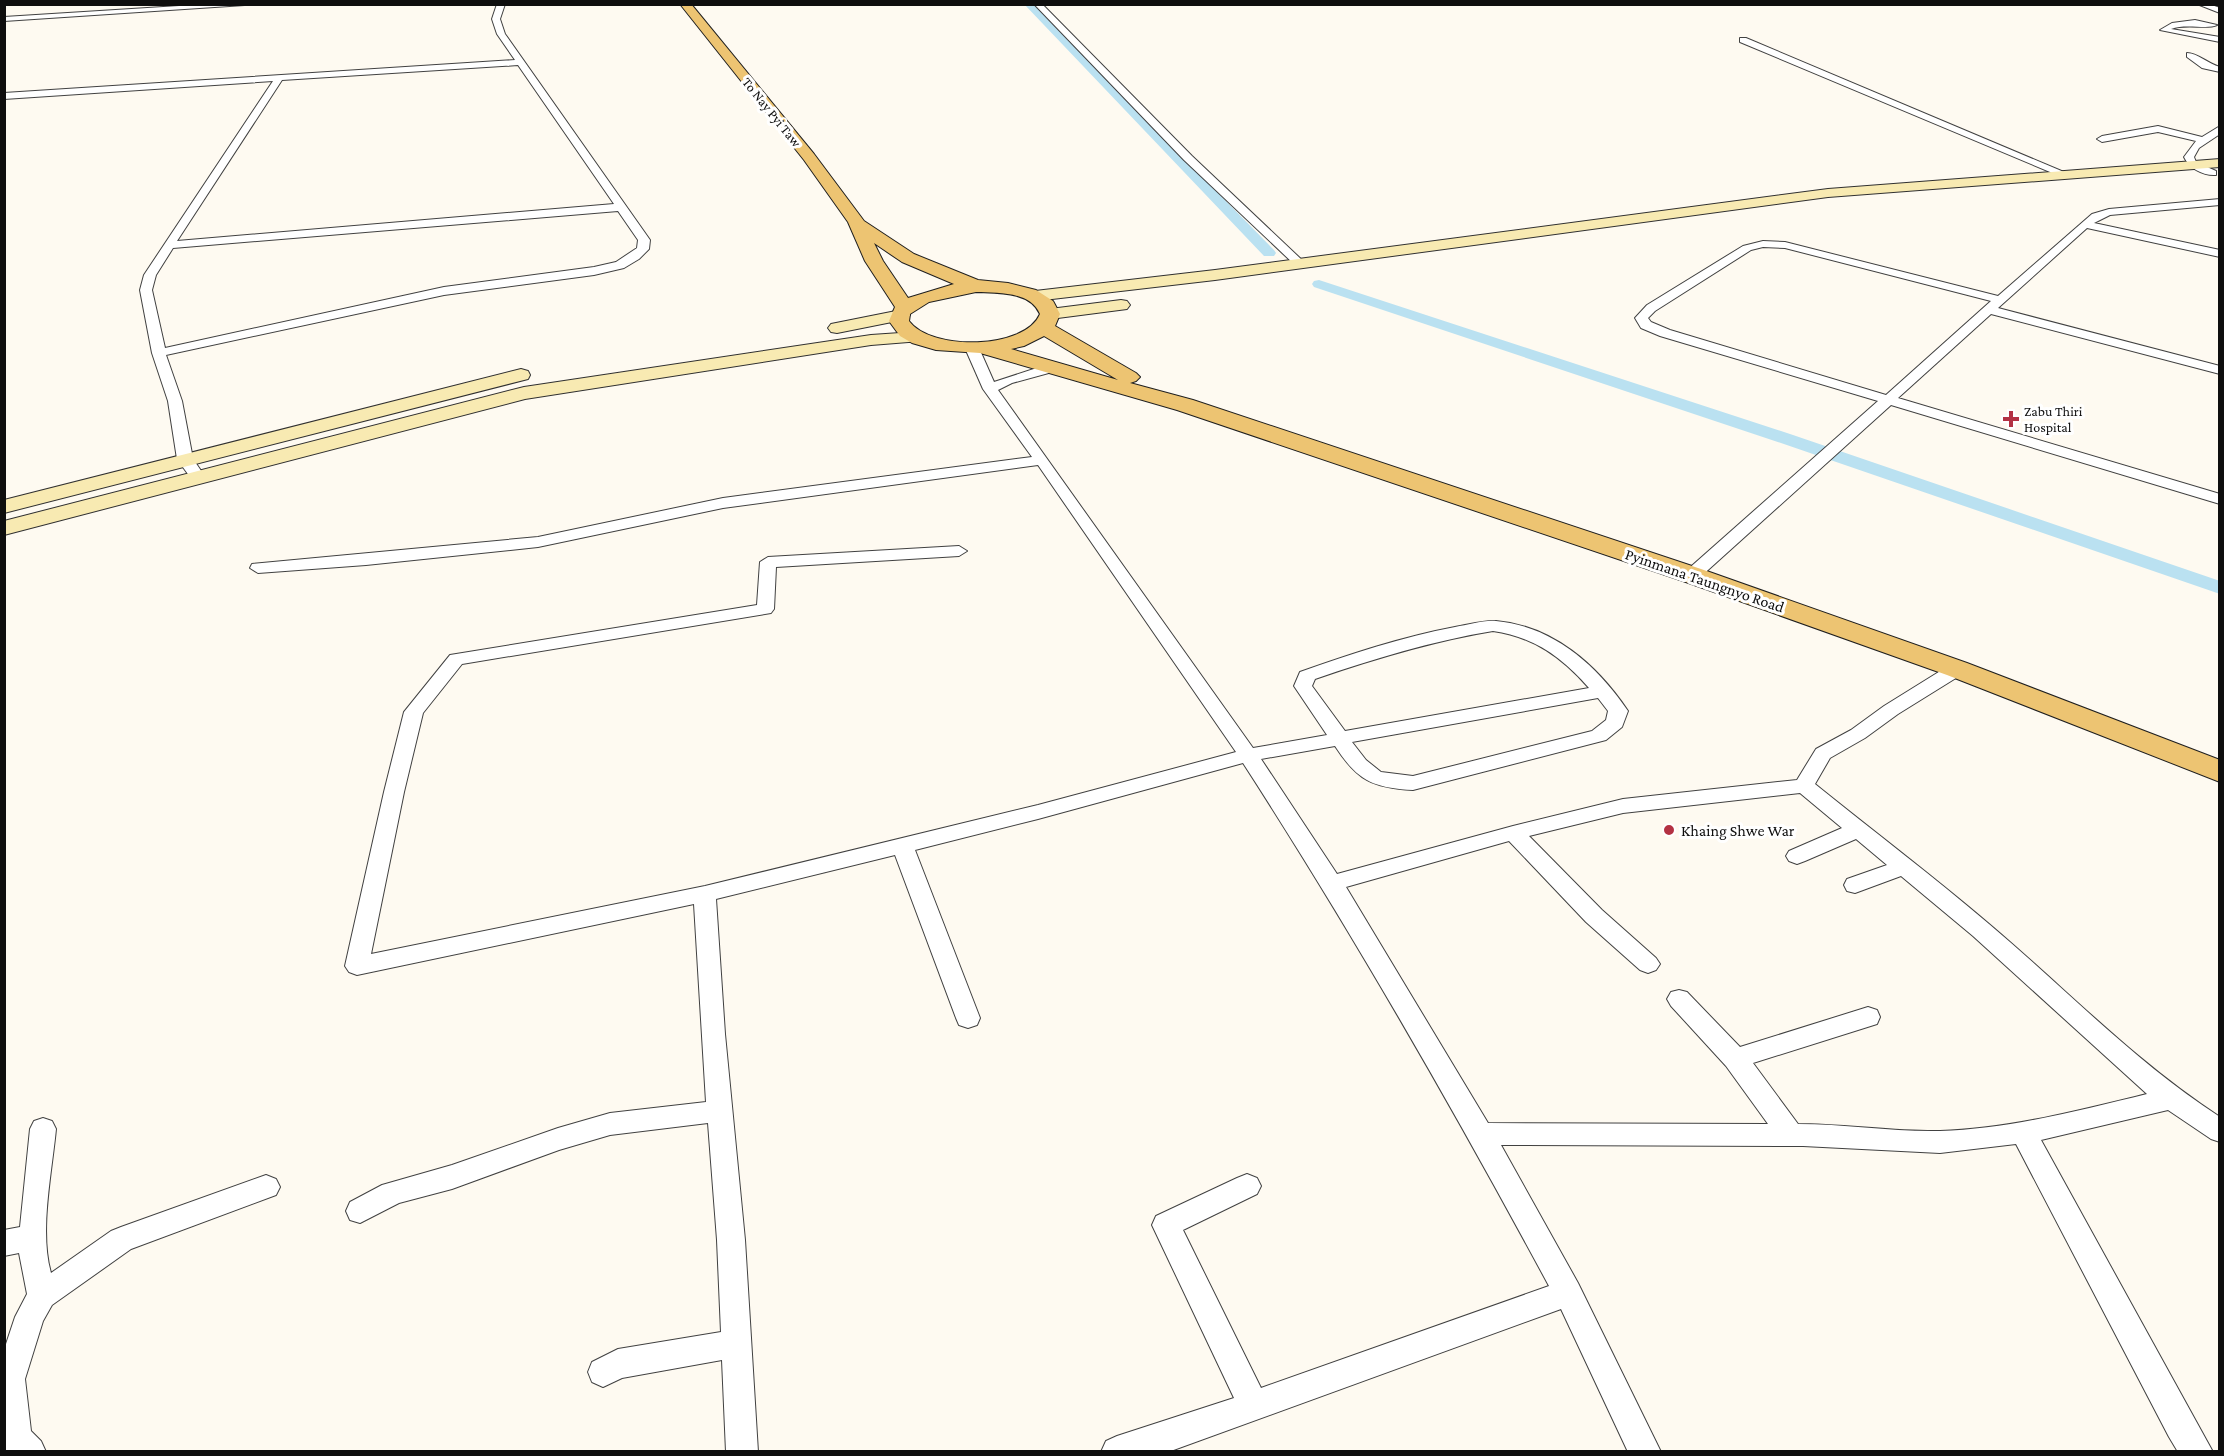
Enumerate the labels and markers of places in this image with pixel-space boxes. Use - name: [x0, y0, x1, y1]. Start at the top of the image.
- place label: Zabu Thiri Hospital: [2024, 403, 2083, 435]
- marker: Zabu Thiri Hospital: [2002, 410, 2020, 428]
- place label: Khaing Shwe War: [1681, 822, 1795, 840]
- marker: Khaing Shwe War: [1662, 823, 1676, 837]

